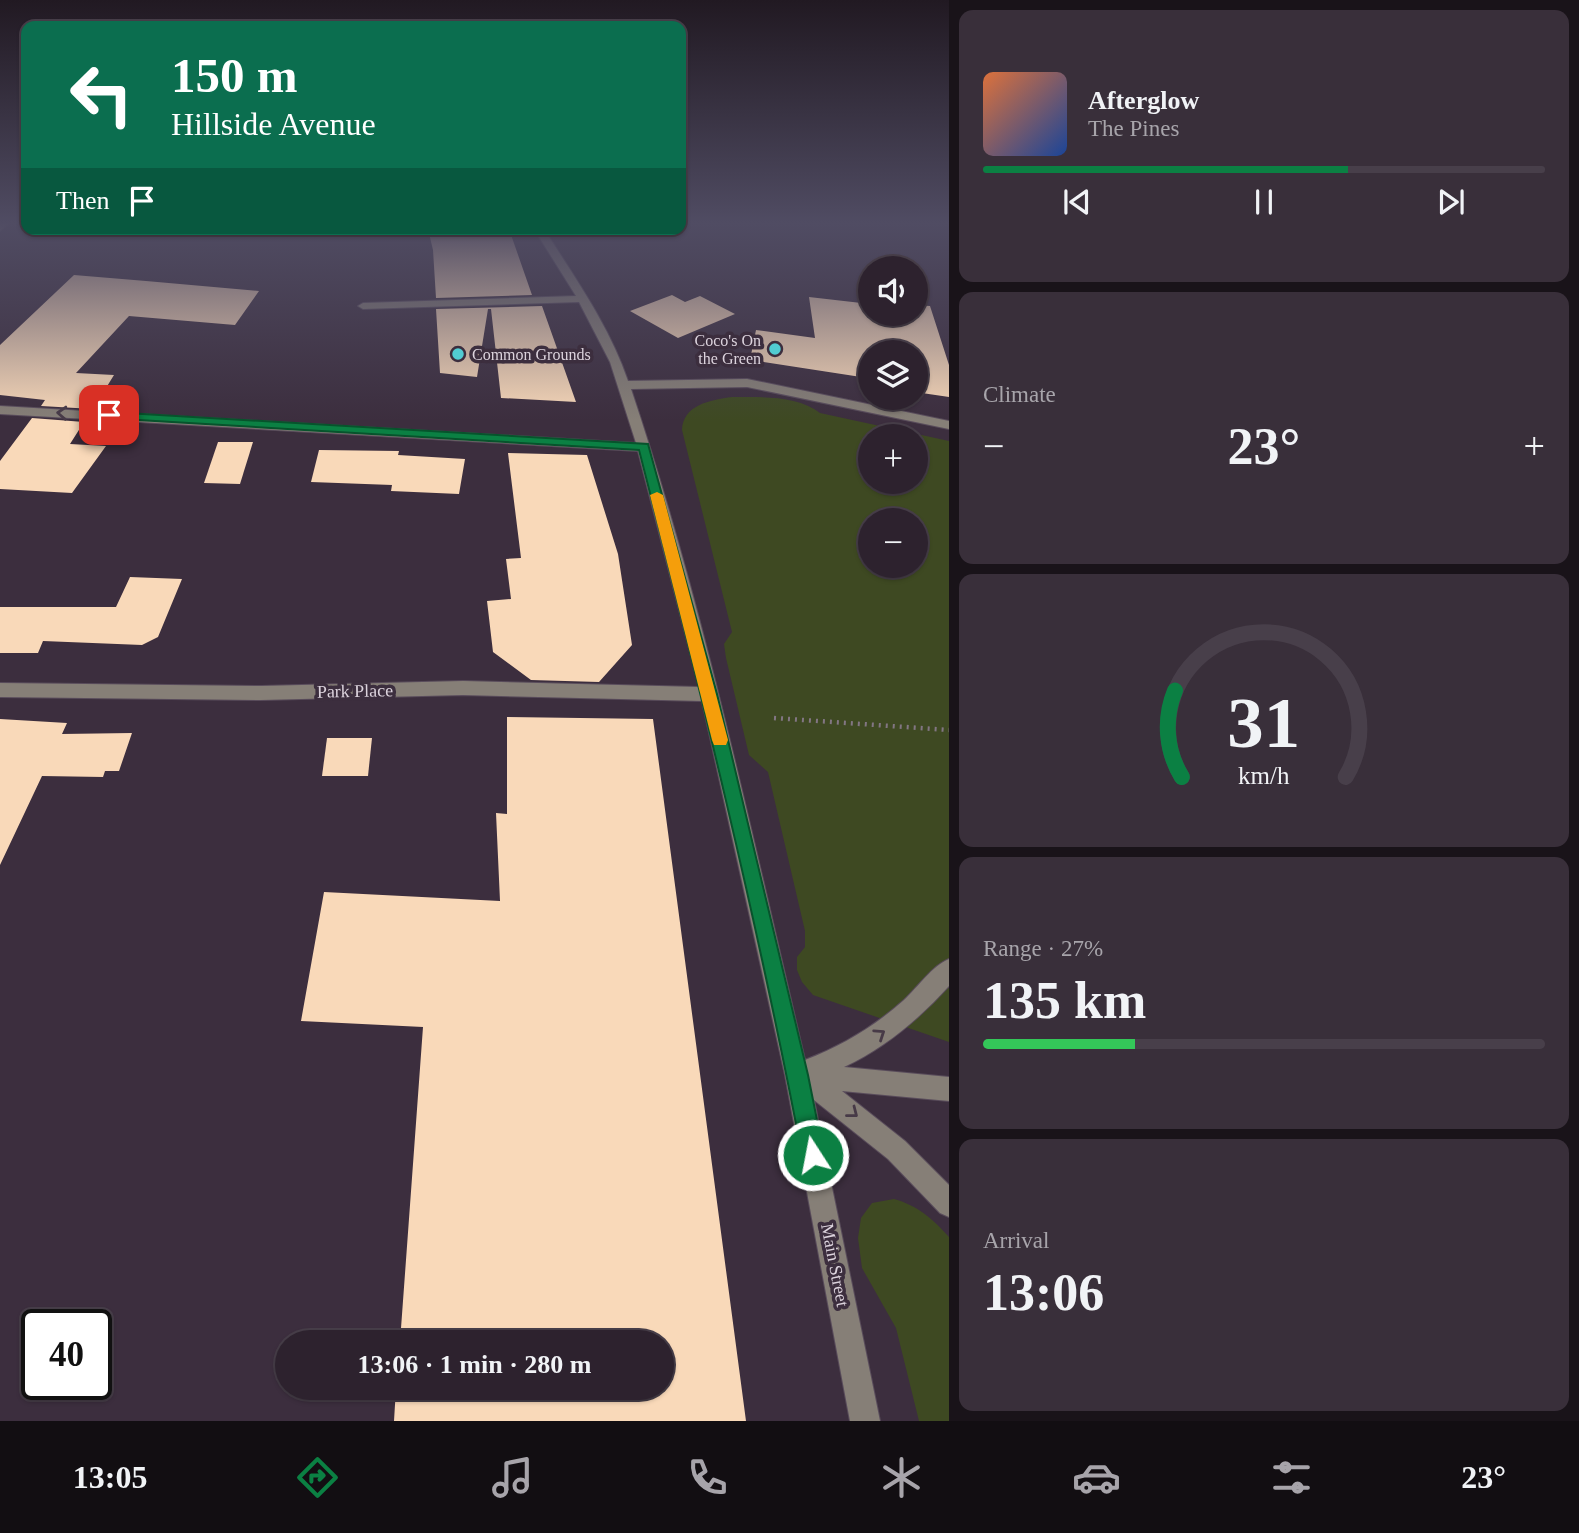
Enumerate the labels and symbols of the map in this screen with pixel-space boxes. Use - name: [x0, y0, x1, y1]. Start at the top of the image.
- place label: Coco's On the Green: [695, 332, 761, 367]
- marker: Coco's On the Green: [767, 341, 783, 357]
- marker: Common Grounds: [450, 346, 466, 362]
- place label: Common Grounds: [472, 346, 591, 363]
- pin: [79, 385, 139, 445]
- one-way arrow: [56, 406, 67, 421]
- street label: Park Place: [317, 680, 393, 702]
- one-way arrow: [872, 1030, 885, 1042]
- one-way arrow: [846, 1105, 858, 1118]
- position arrow: [776, 1118, 850, 1192]
- street label: Main Street: [817, 1222, 853, 1308]
- speed limit sign: 40: [21, 1309, 112, 1400]

